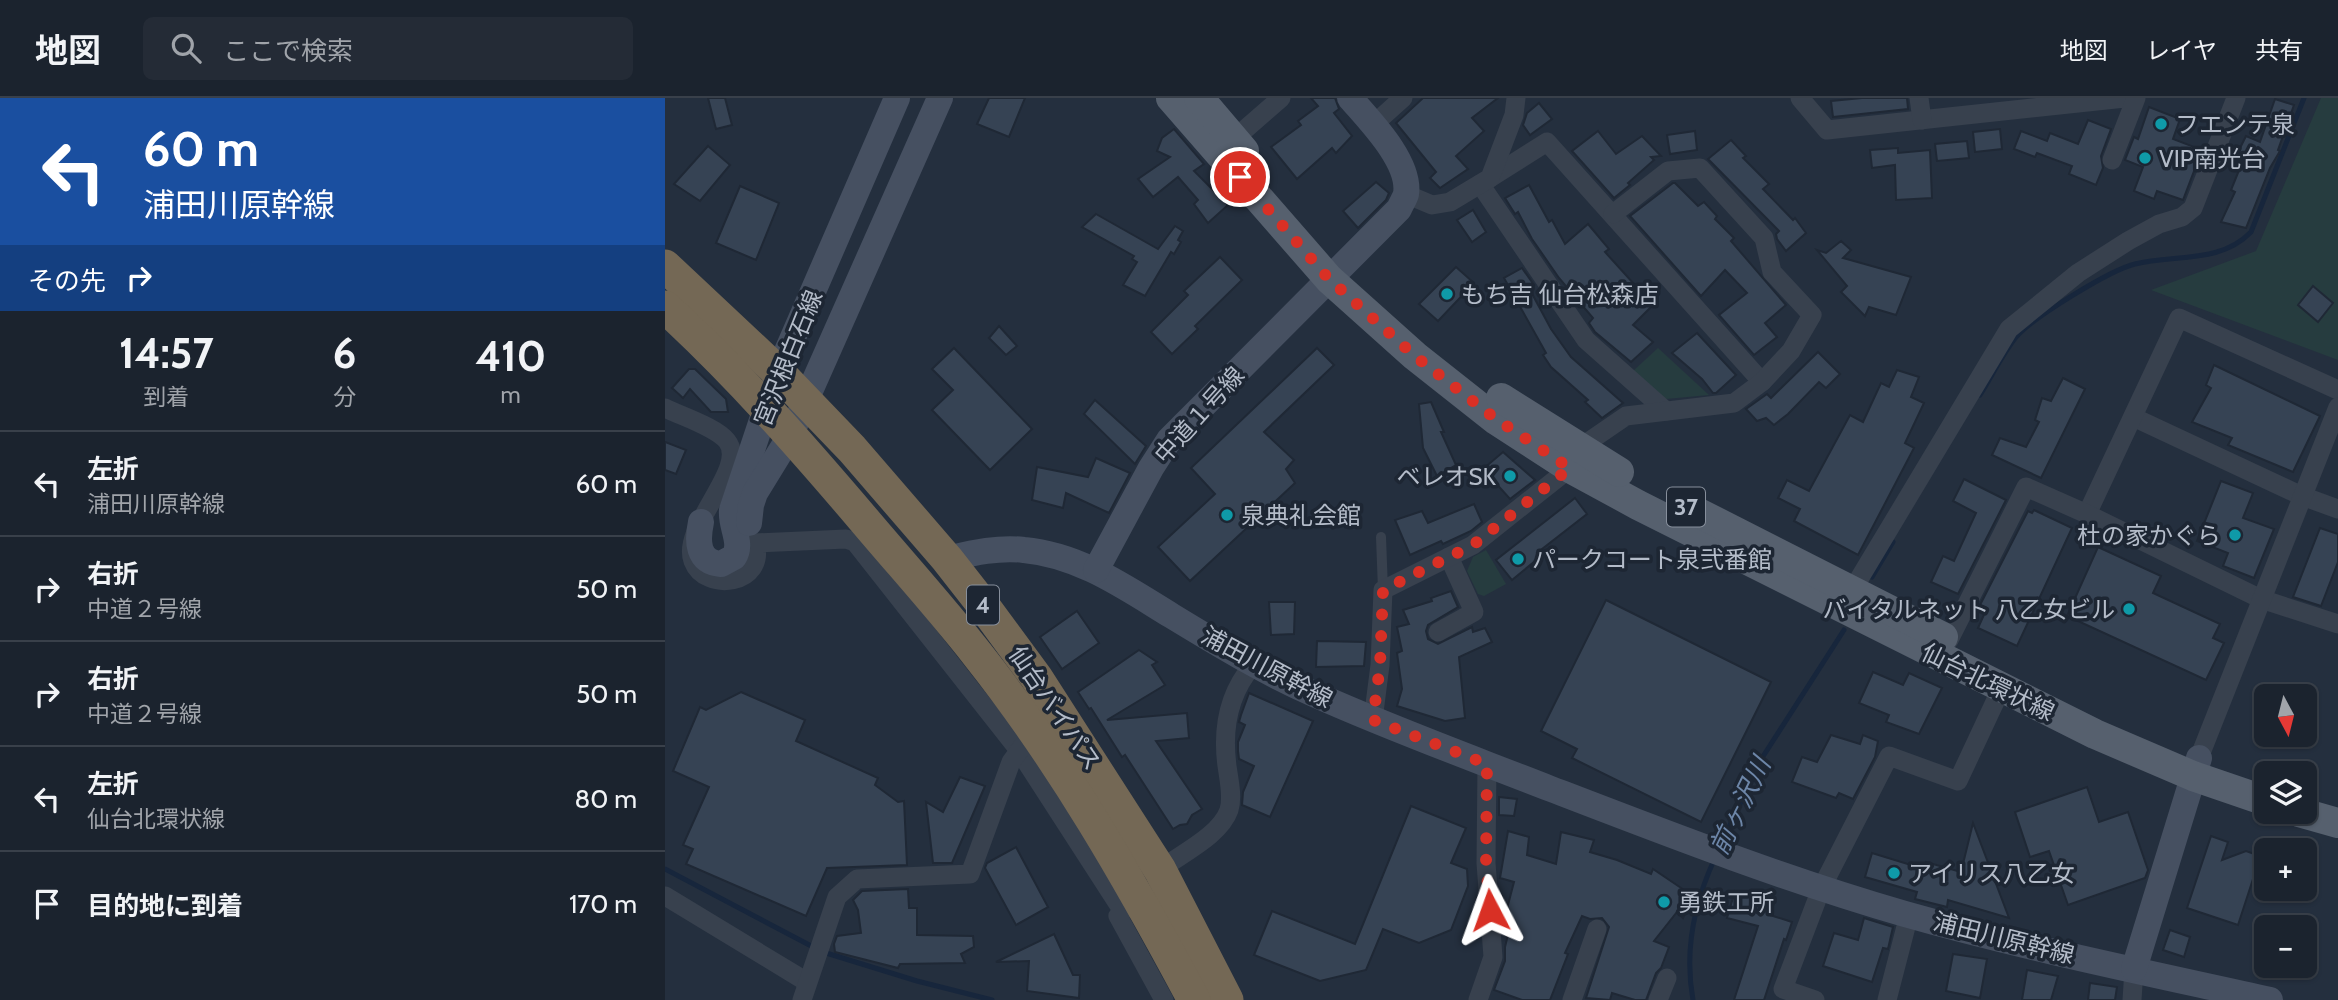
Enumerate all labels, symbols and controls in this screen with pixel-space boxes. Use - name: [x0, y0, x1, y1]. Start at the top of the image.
- search box: [143, 17, 633, 80]
- icon: search: [167, 29, 205, 67]
- text: 地図: [35, 30, 101, 70]
- text: ここで検索: [223, 35, 353, 67]
- text: 地図: [2060, 36, 2108, 65]
- text: レイヤ: [2146, 36, 2217, 65]
- text: 共有: [2255, 36, 2303, 65]
- place label: フエンテ泉: [2175, 110, 2295, 139]
- marker: フエンテ泉: [2153, 116, 2169, 132]
- text: 60 m: [143, 119, 259, 178]
- icon: left: [28, 126, 119, 217]
- place label: VIP南光台: [2159, 144, 2266, 173]
- pin: [1210, 147, 1270, 207]
- marker: VIP南光台: [2137, 150, 2153, 166]
- icon: arrive: [1221, 158, 1259, 196]
- text: 浦田川原幹線: [143, 185, 335, 224]
- icon: right: [120, 259, 158, 297]
- text: その先: [28, 265, 106, 297]
- place label: もち吉 仙台松森店: [1461, 280, 1658, 309]
- street label: 宮沢根白石線: [748, 286, 828, 430]
- marker: もち吉 仙台松森店: [1439, 286, 1455, 302]
- text: 14:57: [119, 327, 214, 379]
- text: 6: [333, 327, 356, 379]
- text: 410: [475, 330, 546, 382]
- street label: 中道１号線: [1148, 361, 1250, 469]
- text: m: [501, 381, 521, 409]
- text: 到着: [143, 383, 189, 411]
- text: 分: [333, 383, 356, 411]
- text: 左折: [87, 453, 139, 485]
- place label: ベレオSK: [1396, 462, 1496, 491]
- icon: left: [28, 465, 66, 503]
- text: 60 m: [575, 468, 637, 500]
- marker: ベレオSK: [1502, 468, 1518, 484]
- road number: 37: [1667, 488, 1705, 526]
- text: 浦田川原幹線: [87, 490, 225, 518]
- place label: 泉典礼会館: [1241, 501, 1361, 530]
- marker: 泉典礼会館: [1219, 507, 1235, 523]
- place label: 杜の家かぐら: [2077, 521, 2221, 550]
- marker: 杜の家かぐら: [2227, 527, 2243, 543]
- place label: パークコート泉弐番館: [1532, 545, 1772, 574]
- marker: パークコート泉弐番館: [1510, 551, 1526, 567]
- text: 右折: [87, 558, 139, 590]
- icon: right: [28, 570, 66, 608]
- text: 50 m: [576, 573, 637, 605]
- road number: 4: [967, 586, 999, 624]
- text: 中道２号線: [87, 595, 202, 623]
- place label: バイタルネット 八乙女ビル: [1823, 595, 2115, 624]
- marker: バイタルネット 八乙女ビル: [2121, 601, 2137, 617]
- street label: 浦田川原幹線: [1197, 620, 1337, 714]
- street label: 仙台北環状線: [1917, 637, 2059, 727]
- street label: 仙台バイパス: [1003, 640, 1107, 776]
- text: 右折: [87, 663, 139, 695]
- icon: right: [28, 675, 66, 713]
- text: 50 m: [576, 678, 637, 710]
- north arrow: [2254, 684, 2317, 747]
- map controls: [2254, 684, 2317, 978]
- text: 中道２号線: [87, 700, 202, 728]
- water label: 前ヶ沢川: [1703, 750, 1778, 860]
- button: layers: [2254, 761, 2317, 824]
- text: 左折: [87, 768, 139, 800]
- icon: left: [28, 780, 66, 818]
- text: 80 m: [574, 783, 637, 815]
- text: 仙台北環状線: [87, 805, 225, 833]
- button: +: [2254, 838, 2317, 901]
- place label: アイリス八乙女: [1908, 859, 2075, 888]
- marker: アイリス八乙女: [1886, 865, 1902, 881]
- position arrow: [1453, 873, 1527, 947]
- icon: arrive: [28, 885, 66, 923]
- text: 170 m: [569, 888, 637, 920]
- place label: 勇鉄工所: [1678, 888, 1774, 917]
- text: 目的地に到着: [87, 890, 243, 922]
- marker: 勇鉄工所: [1656, 894, 1672, 910]
- street label: 浦田川原幹線: [1931, 907, 2077, 969]
- button: −: [2254, 915, 2317, 978]

